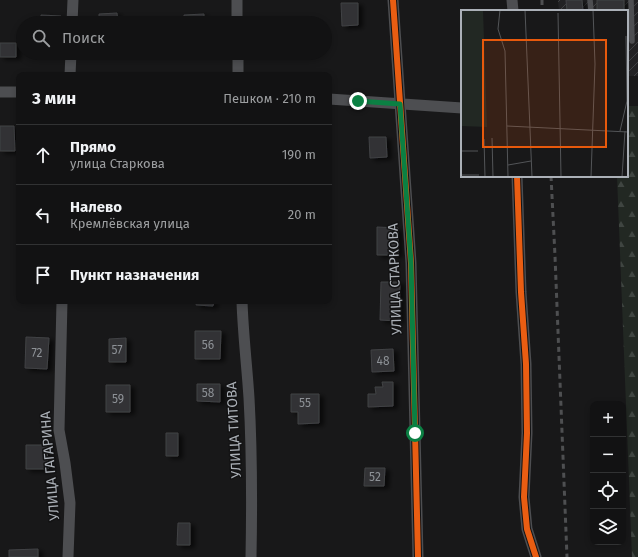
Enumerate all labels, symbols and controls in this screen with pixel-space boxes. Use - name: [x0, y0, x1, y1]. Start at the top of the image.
- inset map: [461, 10, 628, 177]
- search box: [16, 16, 332, 60]
- icon: search: [30, 27, 52, 49]
- text: Поиск: [62, 29, 105, 47]
- text: 3 мин: [32, 88, 76, 109]
- text: Пешком · 210 m: [223, 91, 316, 106]
- route end: [349, 92, 367, 110]
- text: Прямо: [70, 138, 116, 156]
- icon: ahead: [32, 144, 54, 166]
- text: 190 m: [282, 147, 316, 162]
- text: улица Старкова: [70, 156, 165, 171]
- text: Налево: [70, 198, 122, 216]
- icon: left: [32, 204, 54, 226]
- text: 20 m: [288, 207, 316, 222]
- text: Кремлёвская улица: [70, 216, 190, 231]
- street label: УЛИЦА СТАРКОВА: [385, 223, 405, 335]
- icon: arrive: [32, 264, 54, 286]
- text: Пункт назначения: [70, 266, 199, 284]
- house number: 56: [202, 338, 214, 352]
- house number: 57: [111, 343, 123, 357]
- house number: 72: [31, 346, 43, 360]
- house number: 48: [377, 354, 390, 368]
- street label: УЛИЦА ТИТОВА: [223, 381, 245, 479]
- house number: 58: [202, 386, 215, 400]
- house number: 59: [112, 392, 124, 406]
- house number: 55: [299, 396, 311, 410]
- map controls: [590, 401, 626, 545]
- button: +: [590, 401, 626, 437]
- street label: УЛИЦА ГАГАРИНА: [37, 411, 63, 521]
- route start: [406, 424, 424, 442]
- button: −: [590, 437, 626, 473]
- house number: 52: [369, 470, 381, 484]
- button: locate: [590, 473, 626, 509]
- button: layers: [590, 509, 626, 545]

